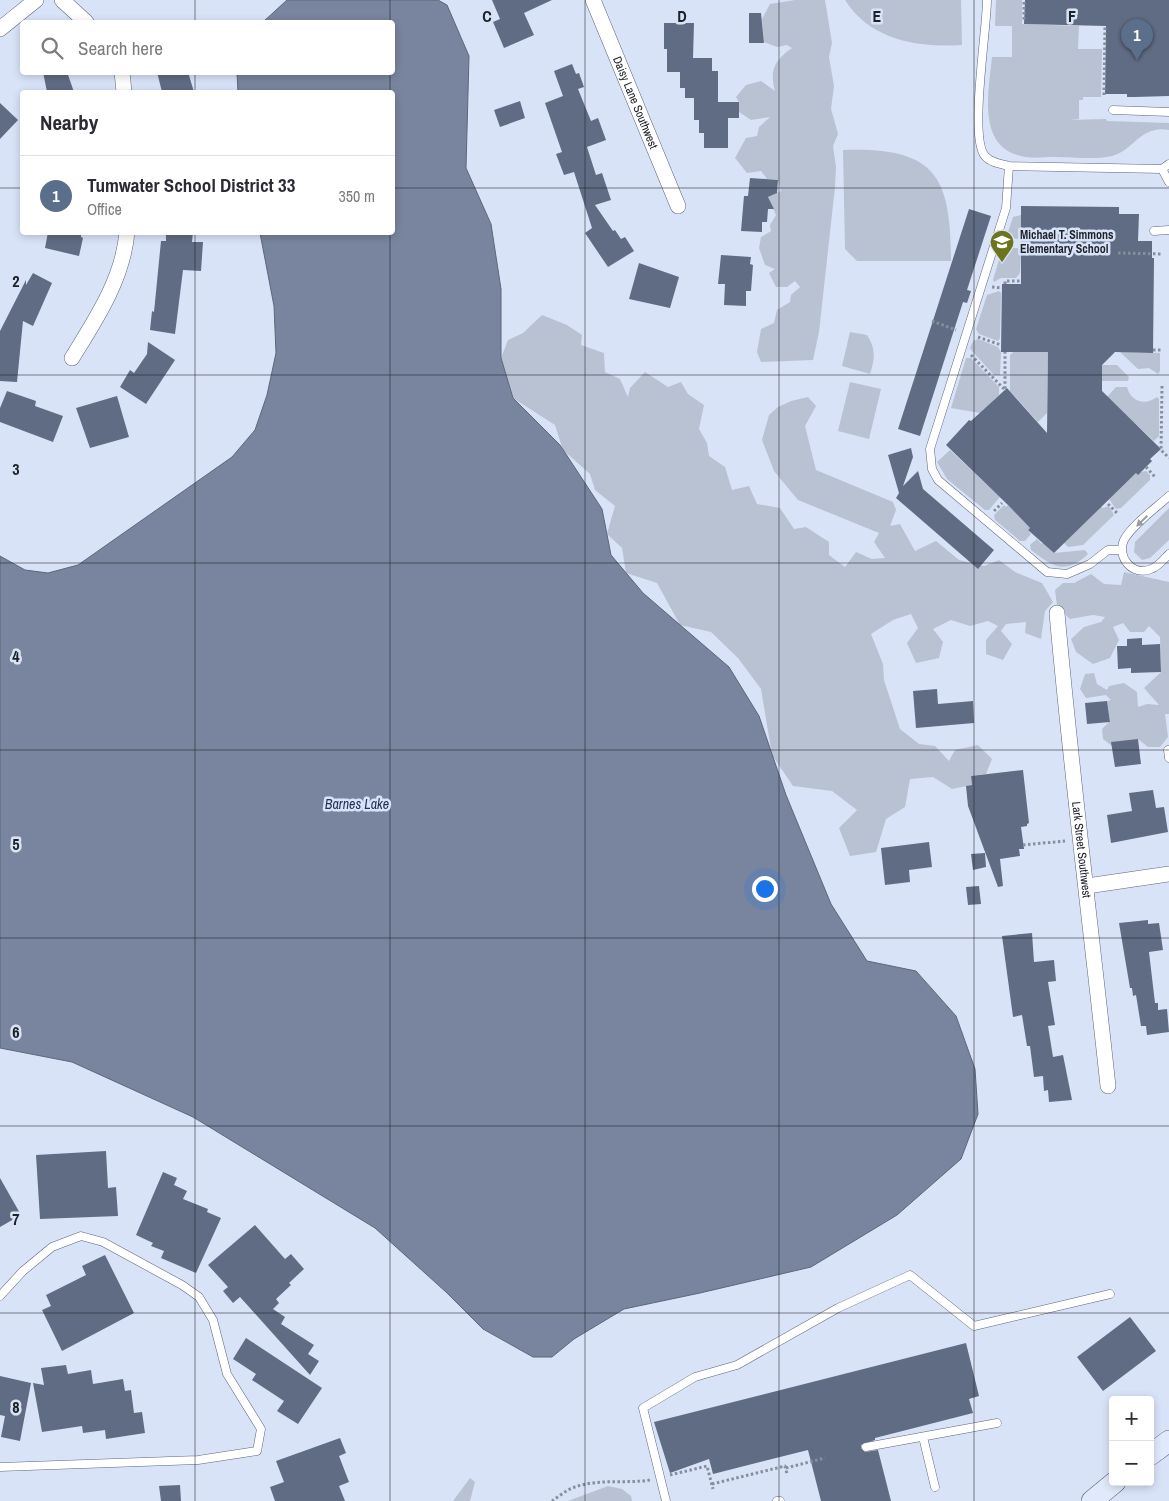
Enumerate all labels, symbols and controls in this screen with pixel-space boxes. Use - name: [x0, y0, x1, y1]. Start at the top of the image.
- text: C: [482, 5, 492, 27]
- text: D: [677, 5, 687, 27]
- text: E: [873, 5, 882, 27]
- text: F: [1068, 5, 1076, 27]
- pin: 1: [1121, 19, 1153, 60]
- search box: [20, 20, 395, 75]
- icon: search: [38, 34, 66, 62]
- text: Search here: [78, 35, 163, 61]
- street label: Daisy Lane Southwest: [609, 54, 662, 151]
- text: Nearby: [40, 108, 98, 137]
- text: Tumwater School District 33: [87, 172, 295, 198]
- text: 1: [52, 185, 60, 207]
- text: 350 m: [339, 185, 375, 207]
- text: Office: [87, 198, 122, 220]
- place label: Michael T. Simmons Elementary School: [1020, 227, 1114, 257]
- school or university icon: Michael T. Simmons Elementary School: [989, 229, 1015, 263]
- text: 2: [12, 270, 20, 292]
- text: 3: [12, 458, 20, 480]
- one-way arrow: [1137, 515, 1149, 527]
- text: 4: [12, 645, 20, 667]
- water label: Barnes Lake: [325, 795, 389, 813]
- street label: Lark Street Southwest: [1068, 801, 1095, 899]
- text: 5: [12, 833, 20, 855]
- your location: [752, 876, 778, 902]
- text: 6: [12, 1021, 20, 1043]
- text: 7: [12, 1208, 20, 1230]
- text: 8: [12, 1396, 20, 1418]
- map controls: [1109, 1396, 1154, 1486]
- button: +: [1109, 1396, 1154, 1441]
- button: −: [1109, 1441, 1154, 1486]

